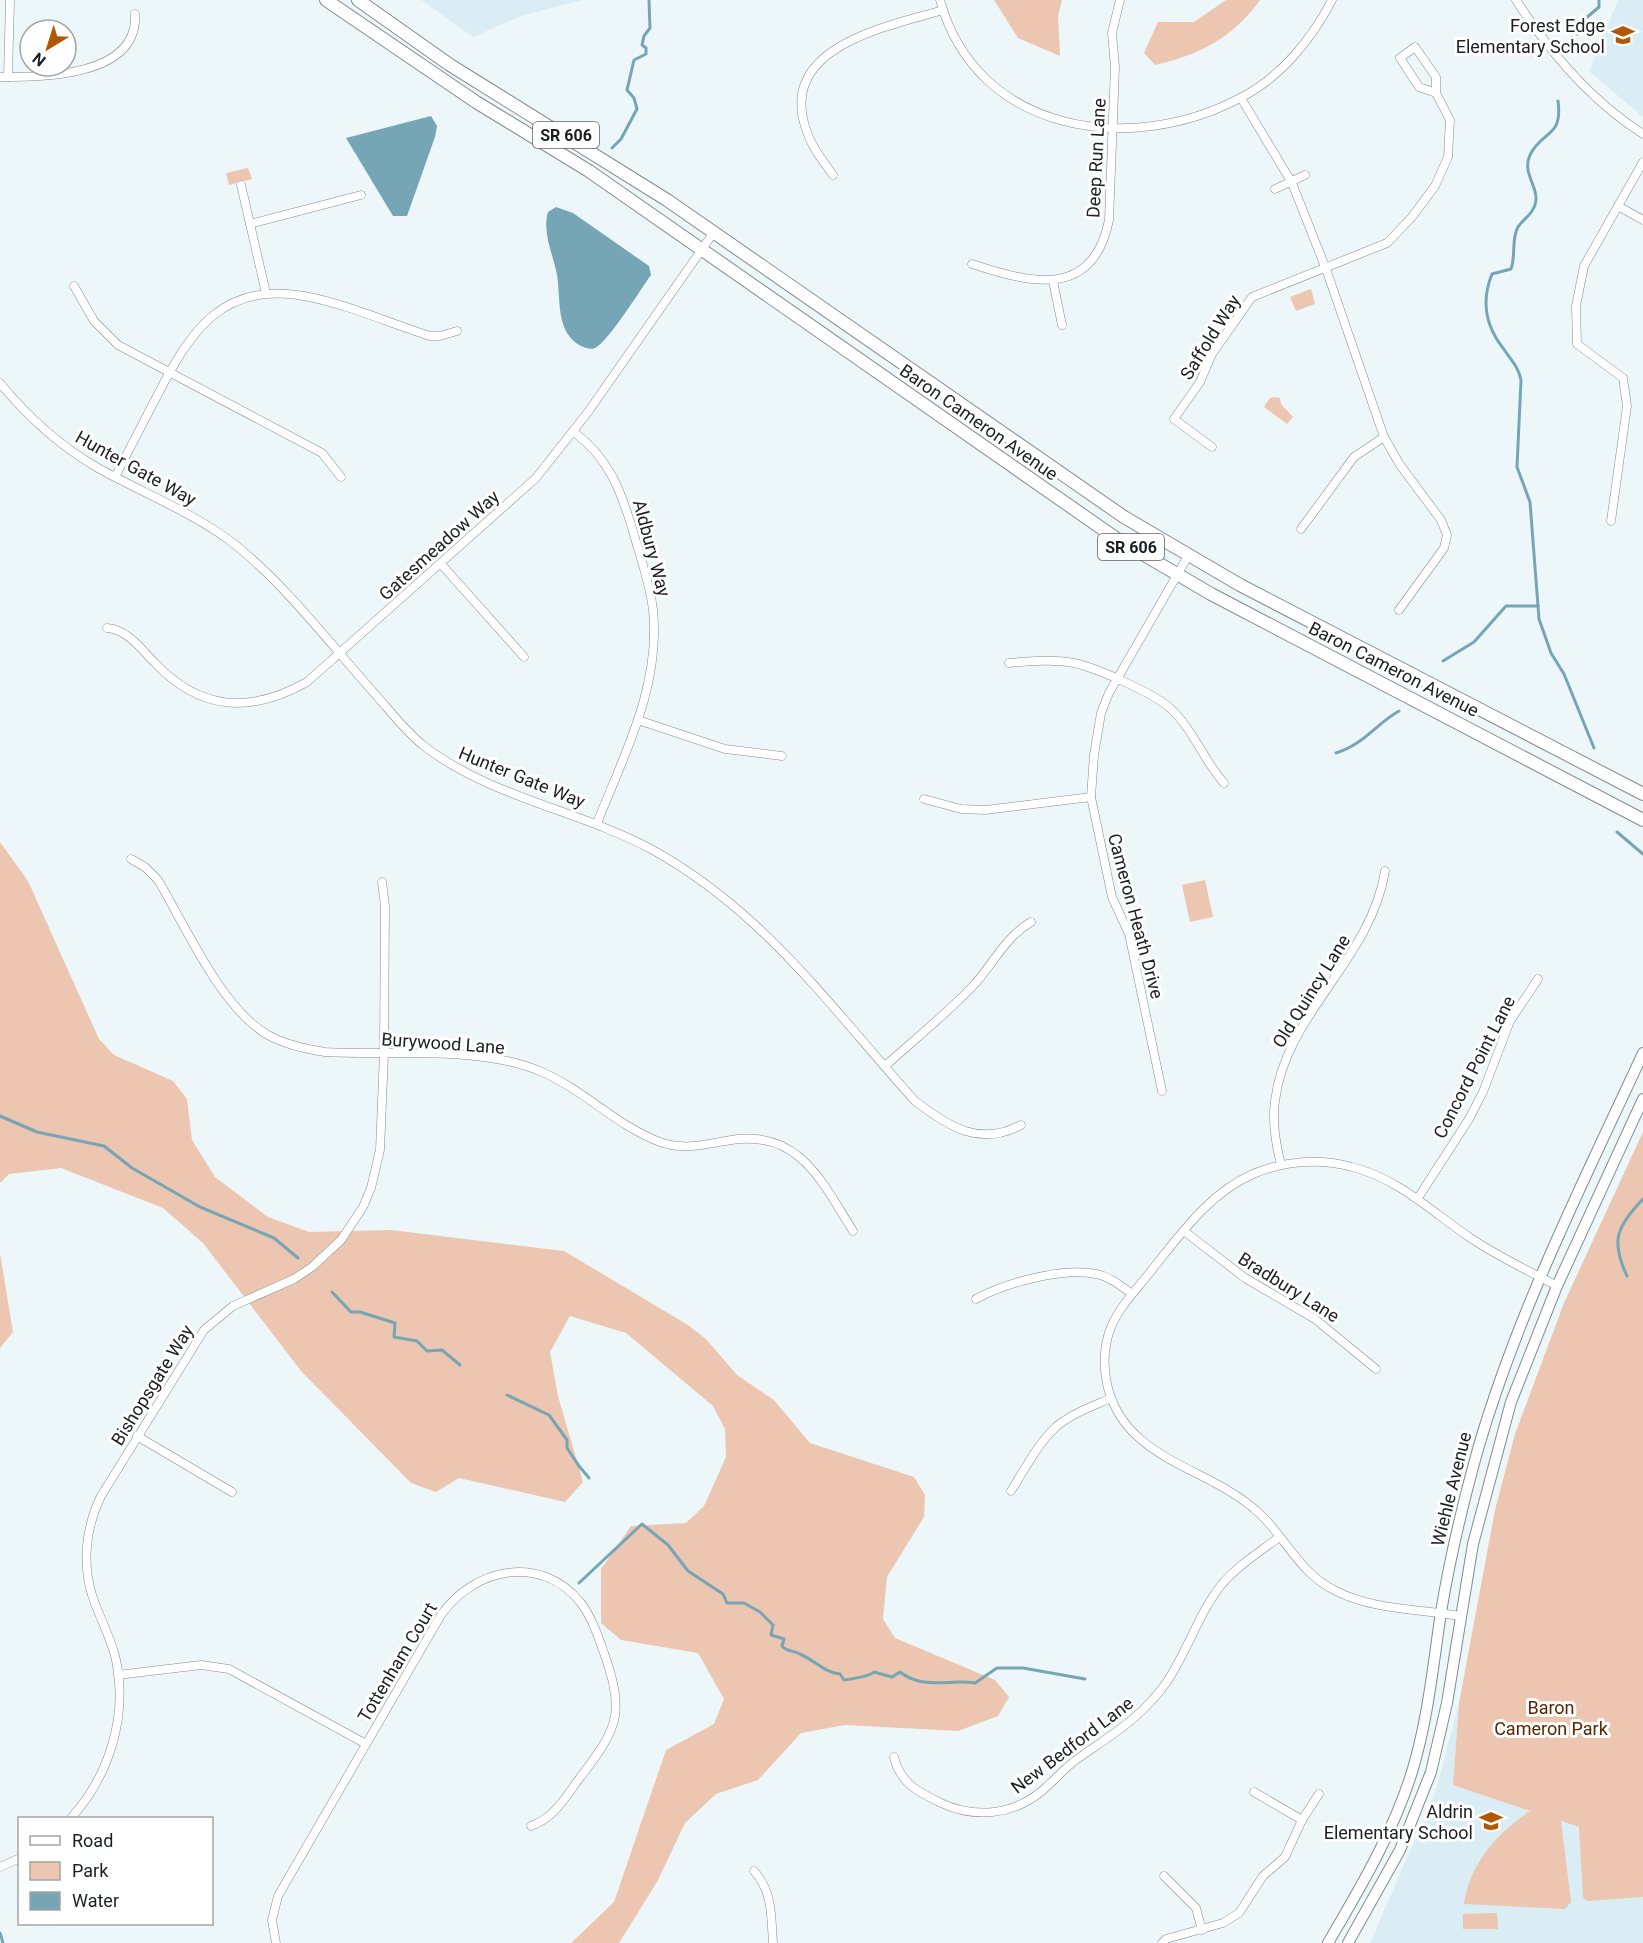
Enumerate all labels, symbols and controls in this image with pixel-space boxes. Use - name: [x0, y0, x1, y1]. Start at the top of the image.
- place label: Forest Edge Elementary School: [1456, 15, 1605, 57]
- north arrow: [18, 18, 78, 78]
- school or university icon: Forest Edge Elementary School: [1610, 22, 1636, 48]
- text: N: [29, 48, 49, 70]
- street label: Deep Run Lane: [1082, 98, 1110, 218]
- road number: SR 606: [533, 122, 599, 148]
- street label: Saffold Way: [1176, 290, 1245, 383]
- street label: Baron Cameron Avenue: [896, 360, 1062, 484]
- street label: Hunter Gate Way: [72, 426, 200, 510]
- street label: Gatesmeadow Way: [375, 485, 504, 604]
- street label: Aldbury Way: [629, 497, 675, 599]
- road number: SR 606: [1098, 534, 1164, 560]
- street label: Baron Cameron Avenue: [1306, 617, 1482, 721]
- street label: Hunter Gate Way: [456, 742, 589, 812]
- street label: Cameron Heath Drive: [1104, 831, 1168, 1001]
- street label: Old Quincy Lane: [1268, 931, 1354, 1051]
- street label: Concord Point Lane: [1429, 992, 1519, 1142]
- street label: Burywood Lane: [381, 1028, 505, 1058]
- street label: Bradbury Lane: [1235, 1248, 1343, 1326]
- street label: Bishopsgate Way: [106, 1320, 198, 1449]
- street label: Wiehle Avenue: [1427, 1430, 1475, 1548]
- street label: Tottenham Court: [353, 1598, 441, 1726]
- street label: New Bedford Lane: [1007, 1692, 1137, 1798]
- park label: Baron Cameron Park: [1494, 1697, 1609, 1739]
- place label: Aldrin Elementary School: [1324, 1801, 1473, 1843]
- school or university icon: Aldrin Elementary School: [1478, 1808, 1504, 1834]
- legend: [18, 1817, 213, 1925]
- text: Road: [72, 1830, 113, 1851]
- text: Park: [72, 1860, 109, 1881]
- text: Water: [72, 1890, 119, 1911]

